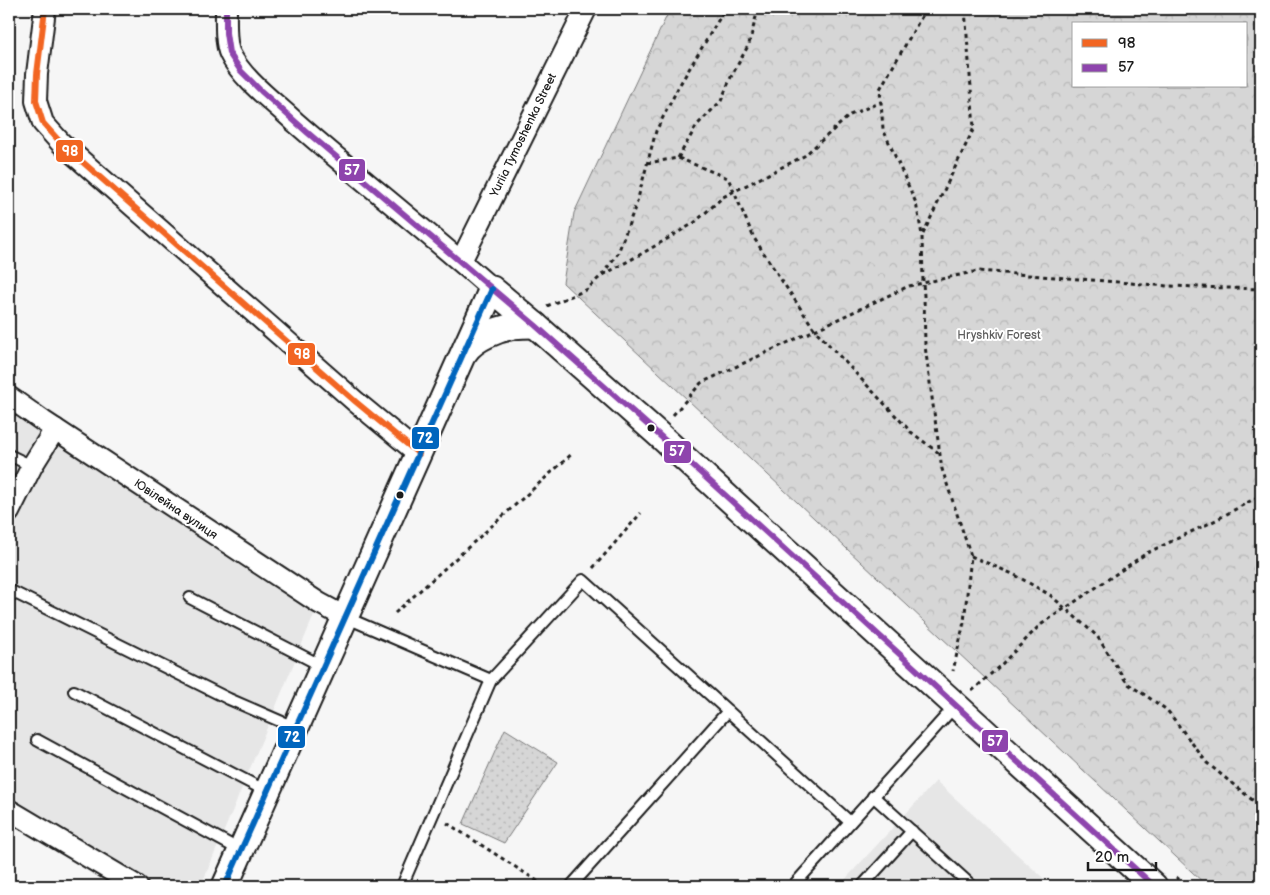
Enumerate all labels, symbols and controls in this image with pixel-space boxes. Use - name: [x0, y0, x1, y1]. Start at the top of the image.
- legend: [1072, 22, 1248, 88]
- text: 98: [1118, 34, 1136, 53]
- text: 57: [1118, 58, 1135, 77]
- street label: Yuriia Tymoshenka Street: [486, 71, 560, 201]
- line badge: 98: [55, 139, 84, 163]
- text: 98: [62, 143, 78, 160]
- line badge: 57: [338, 158, 366, 182]
- text: 57: [344, 162, 360, 179]
- park label: Hryshkiv Forest: [957, 328, 1041, 343]
- line badge: 98: [287, 342, 316, 366]
- text: 98: [294, 346, 310, 363]
- unlabelled marker: [646, 423, 656, 433]
- line badge: 72: [411, 426, 440, 450]
- text: 72: [417, 430, 434, 447]
- line badge: 57: [663, 440, 692, 464]
- text: 57: [669, 443, 685, 460]
- street label: Ювілейна вулиця: [131, 476, 221, 543]
- unlabelled marker: [395, 490, 405, 500]
- line badge: 72: [277, 725, 306, 749]
- text: 72: [284, 729, 301, 746]
- line badge: 57: [981, 729, 1009, 753]
- text: 57: [987, 733, 1003, 750]
- scale bar: [1088, 840, 1155, 872]
- text: 20 m: [1095, 848, 1129, 867]

